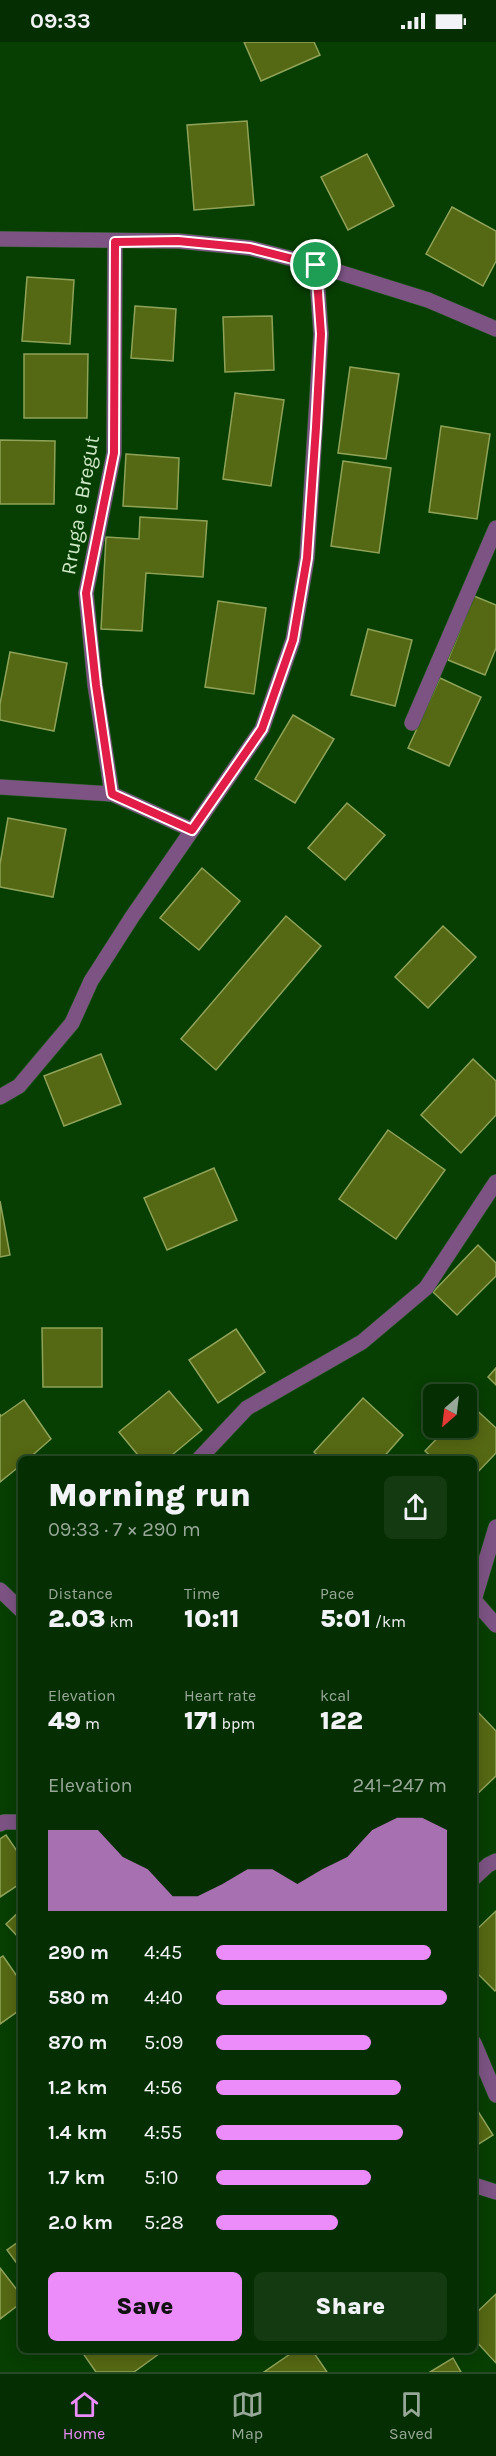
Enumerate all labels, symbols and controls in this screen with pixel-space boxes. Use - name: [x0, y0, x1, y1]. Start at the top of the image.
- text: 09:33: [30, 8, 91, 34]
- pin: [290, 239, 341, 290]
- icon: arrive: [299, 248, 332, 281]
- street label: Rruga e Bregut: [56, 433, 104, 577]
- north arrow: [423, 1384, 477, 1438]
- map controls: [423, 1384, 477, 1438]
- text: Morning run: [48, 1476, 251, 1514]
- button: share: [384, 1476, 447, 1539]
- text: 09:33 · 7 × 290 m: [48, 1518, 201, 1541]
- text: Distance: [48, 1584, 113, 1603]
- text: Time: [184, 1584, 220, 1603]
- text: Pace: [320, 1584, 354, 1603]
- text: 2.03: [48, 1603, 106, 1634]
- text: 10:11: [184, 1603, 240, 1634]
- text: 5:01: [320, 1603, 371, 1634]
- text: km: [106, 1612, 133, 1631]
- text: /km: [371, 1612, 406, 1631]
- text: Elevation: [48, 1686, 116, 1705]
- text: Heart rate: [184, 1686, 256, 1705]
- text: kcal: [320, 1686, 351, 1705]
- text: 49: [48, 1705, 81, 1736]
- text: 171: [184, 1705, 218, 1736]
- text: 122: [320, 1705, 363, 1736]
- text: m: [81, 1714, 100, 1733]
- text: bpm: [218, 1714, 255, 1733]
- text: Elevation: [48, 1774, 133, 1797]
- text: 241–247 m: [353, 1774, 447, 1797]
- text: 290 m: [48, 1941, 109, 1964]
- text: 4:45: [144, 1941, 182, 1964]
- text: 580 m: [48, 1986, 109, 2009]
- text: 4:40: [144, 1986, 183, 2009]
- text: 870 m: [48, 2031, 108, 2054]
- text: 5:09: [144, 2031, 183, 2054]
- text: 1.2 km: [48, 2076, 107, 2099]
- text: 4:56: [144, 2076, 183, 2099]
- text: 1.4 km: [48, 2121, 107, 2144]
- text: 4:55: [144, 2121, 182, 2144]
- text: 1.7 km: [48, 2166, 105, 2189]
- text: 5:10: [144, 2166, 178, 2189]
- text: 2.0 km: [48, 2211, 113, 2234]
- text: 5:28: [144, 2211, 184, 2234]
- button: Save: [48, 2272, 242, 2341]
- button: Share: [254, 2272, 447, 2341]
- tab: Home: [63, 2388, 105, 2443]
- tab: Map: [231, 2388, 264, 2443]
- tab: Saved: [389, 2388, 433, 2443]

